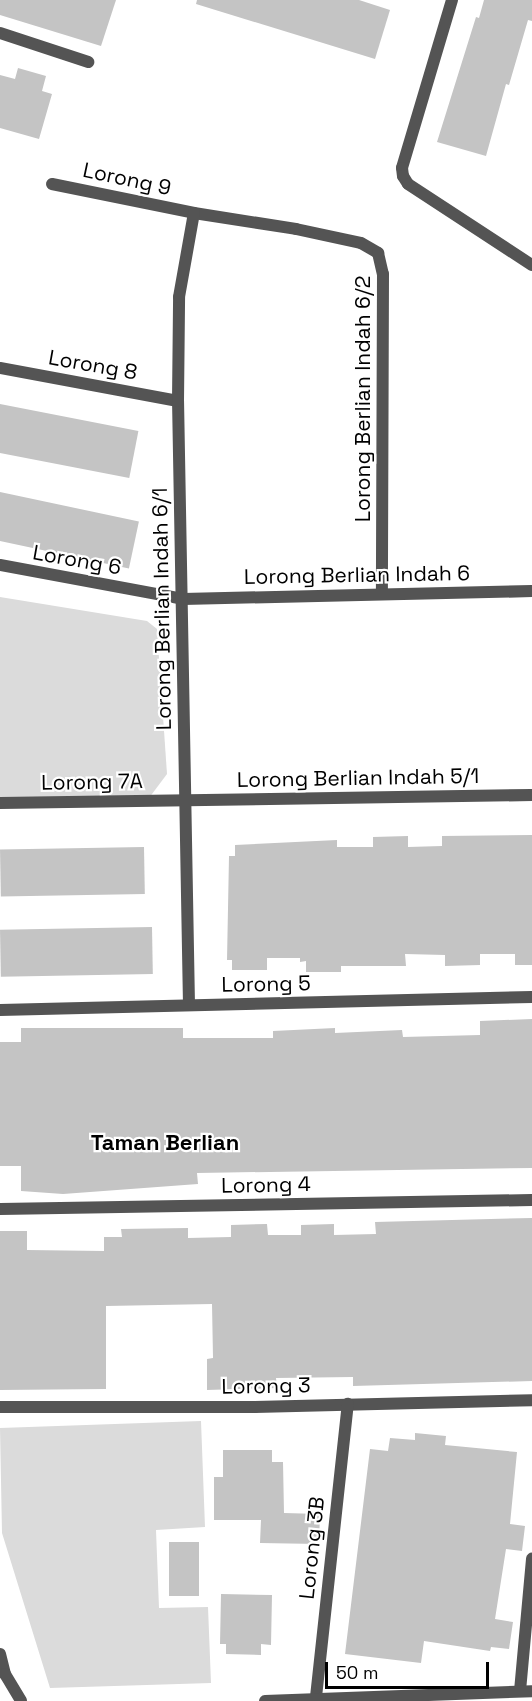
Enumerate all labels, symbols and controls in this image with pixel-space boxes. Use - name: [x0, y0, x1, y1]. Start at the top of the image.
- street label: Lorong 9: [81, 157, 173, 201]
- street label: Lorong Berlian Indah 6/2: [350, 276, 376, 522]
- street label: Lorong 8: [47, 345, 139, 385]
- street label: Lorong Berlian Indah 6/1: [147, 487, 177, 731]
- street label: Lorong 6: [31, 540, 123, 580]
- street label: Lorong Berlian Indah 6: [244, 560, 470, 590]
- street label: Lorong Berlian Indah 5/1: [237, 763, 479, 793]
- street label: Lorong 7A: [41, 769, 143, 795]
- street label: Lorong 5: [221, 971, 311, 997]
- district label: Taman Berlian: [91, 1130, 239, 1156]
- street label: Lorong 4: [221, 1172, 311, 1198]
- street label: Lorong 3: [221, 1373, 311, 1399]
- street label: Lorong 3B: [294, 1495, 330, 1601]
- scale bar: [328, 1650, 492, 1688]
- text: 50 m: [336, 1661, 378, 1684]

